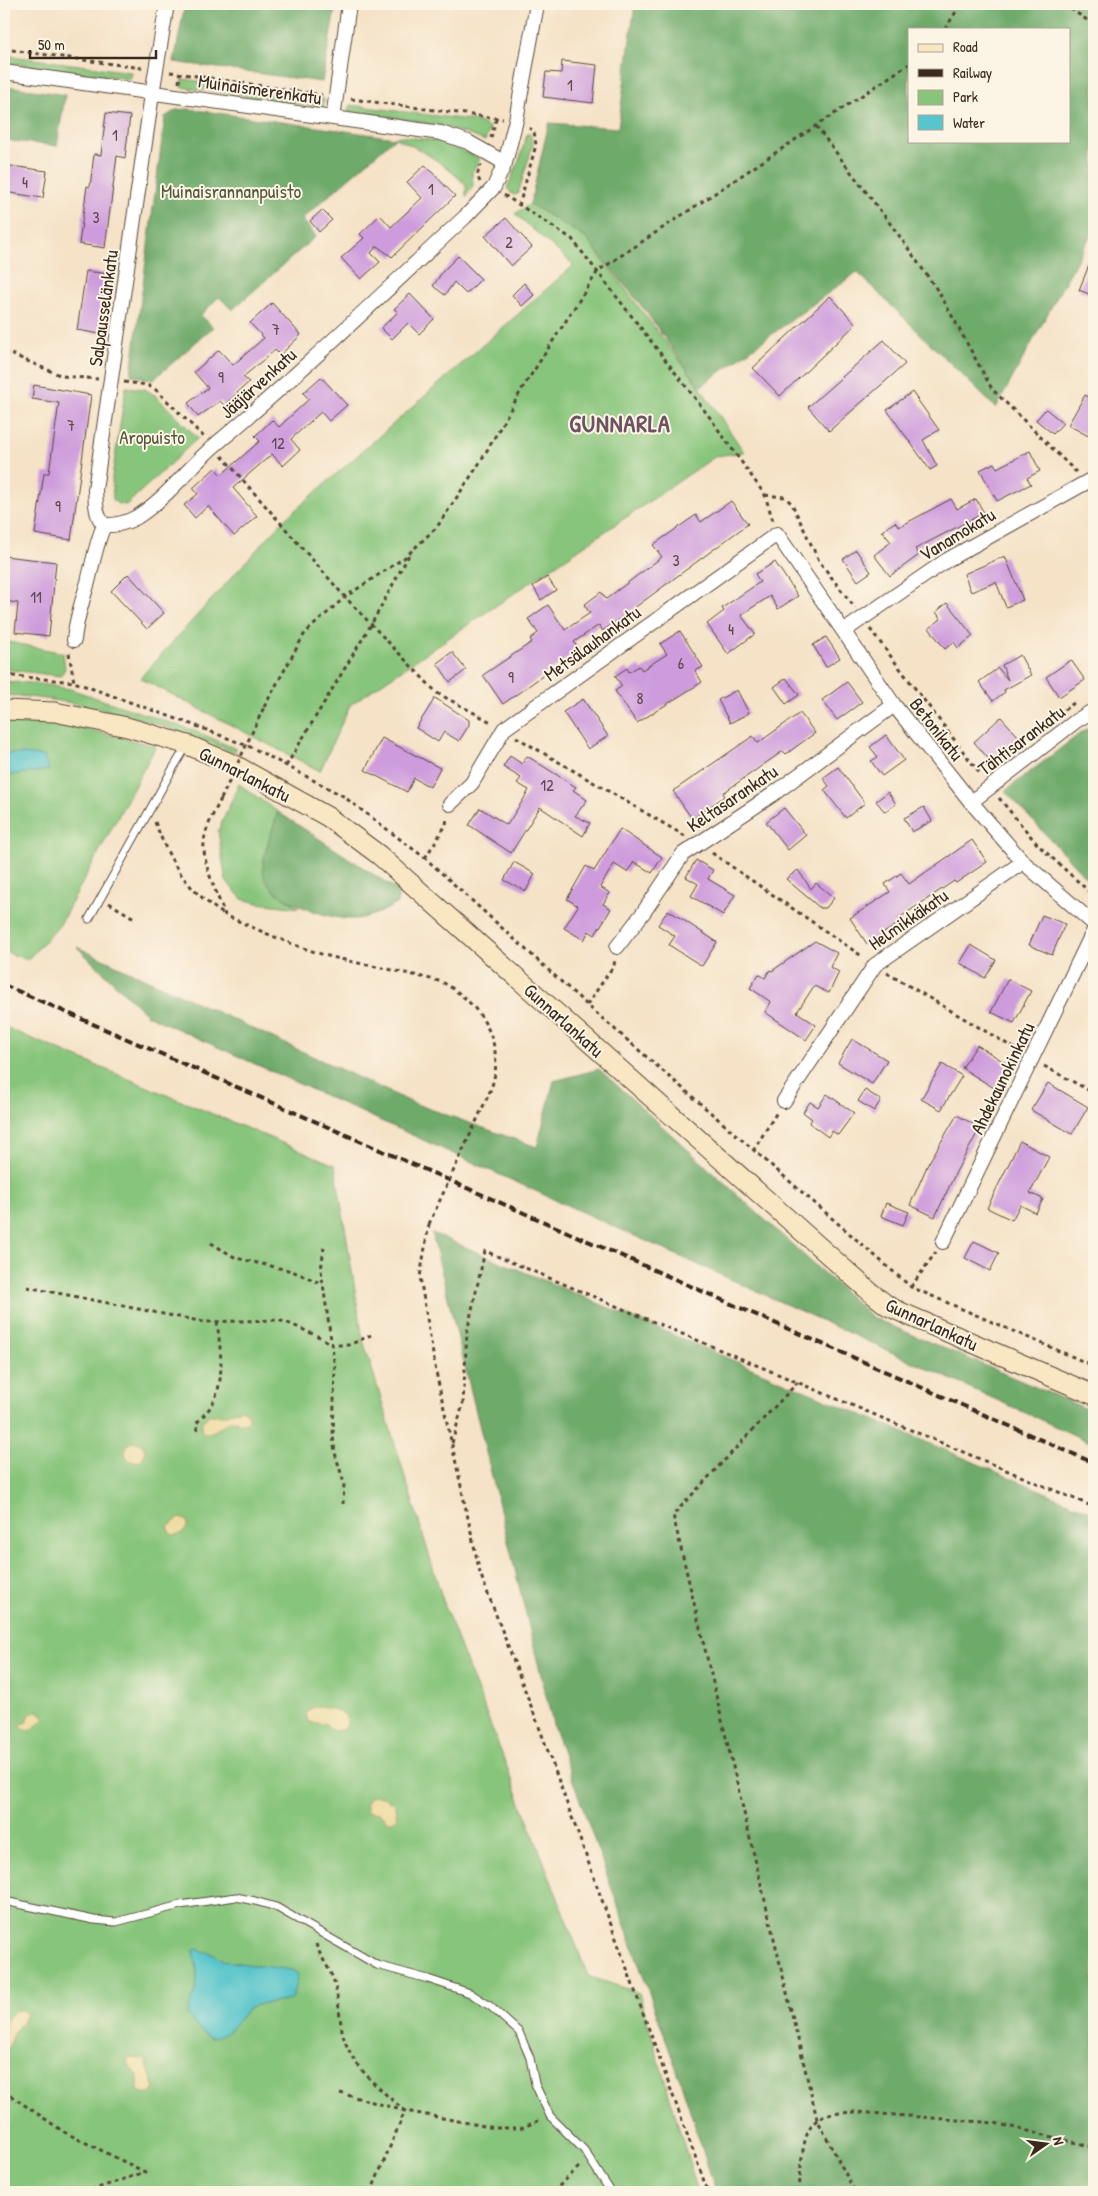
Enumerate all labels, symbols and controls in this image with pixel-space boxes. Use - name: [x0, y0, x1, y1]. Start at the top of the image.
- scale bar: [30, 28, 156, 60]
- legend: [908, 28, 1070, 142]
- text: 50 m: [38, 34, 65, 55]
- text: Road: [953, 36, 978, 57]
- text: Railway: [953, 62, 992, 83]
- street label: Muinaismerenkatu: [197, 67, 324, 111]
- house number: 1: [567, 74, 573, 96]
- text: Park: [953, 86, 978, 107]
- text: Water: [953, 112, 985, 133]
- house number: 1: [112, 124, 118, 146]
- house number: 4: [22, 171, 28, 193]
- park label: Muinaisrannanpuisto: [161, 178, 301, 204]
- house number: 1: [428, 178, 434, 200]
- house number: 3: [92, 206, 100, 228]
- house number: 2: [505, 231, 513, 253]
- street label: Salpausselänkatu: [82, 248, 124, 368]
- house number: 7: [272, 318, 280, 340]
- street label: Jääjärvenkatu: [214, 341, 302, 424]
- house number: 9: [218, 366, 224, 388]
- district label: GUNNARLA: [569, 407, 671, 439]
- house number: 7: [67, 414, 75, 436]
- park label: Aropuisto: [119, 424, 185, 450]
- house number: 12: [271, 432, 285, 454]
- house number: 9: [55, 495, 61, 517]
- street label: Vanamokatu: [914, 501, 1000, 567]
- house number: 3: [672, 549, 680, 571]
- house number: 11: [30, 586, 42, 608]
- street label: Metsälauhankatu: [538, 599, 646, 687]
- house number: 4: [728, 618, 734, 640]
- house number: 6: [678, 652, 684, 674]
- house number: 9: [508, 666, 514, 688]
- house number: 8: [637, 687, 644, 709]
- street label: Betonikatu: [904, 692, 970, 766]
- street label: Tähtisarankatu: [972, 698, 1070, 781]
- street label: Gunnarlankatu: [195, 740, 295, 808]
- street label: Keltasarankatu: [682, 758, 783, 838]
- house number: 12: [540, 774, 554, 796]
- street label: Helmikkäkatu: [863, 882, 953, 956]
- street label: Gunnarlankatu: [518, 977, 610, 1063]
- street label: Ahdekaunokinkatu: [964, 1017, 1041, 1138]
- street label: Gunnarlankatu: [882, 1291, 983, 1357]
- north arrow: [1020, 2118, 1070, 2168]
- text: N: [1049, 2135, 1069, 2147]

